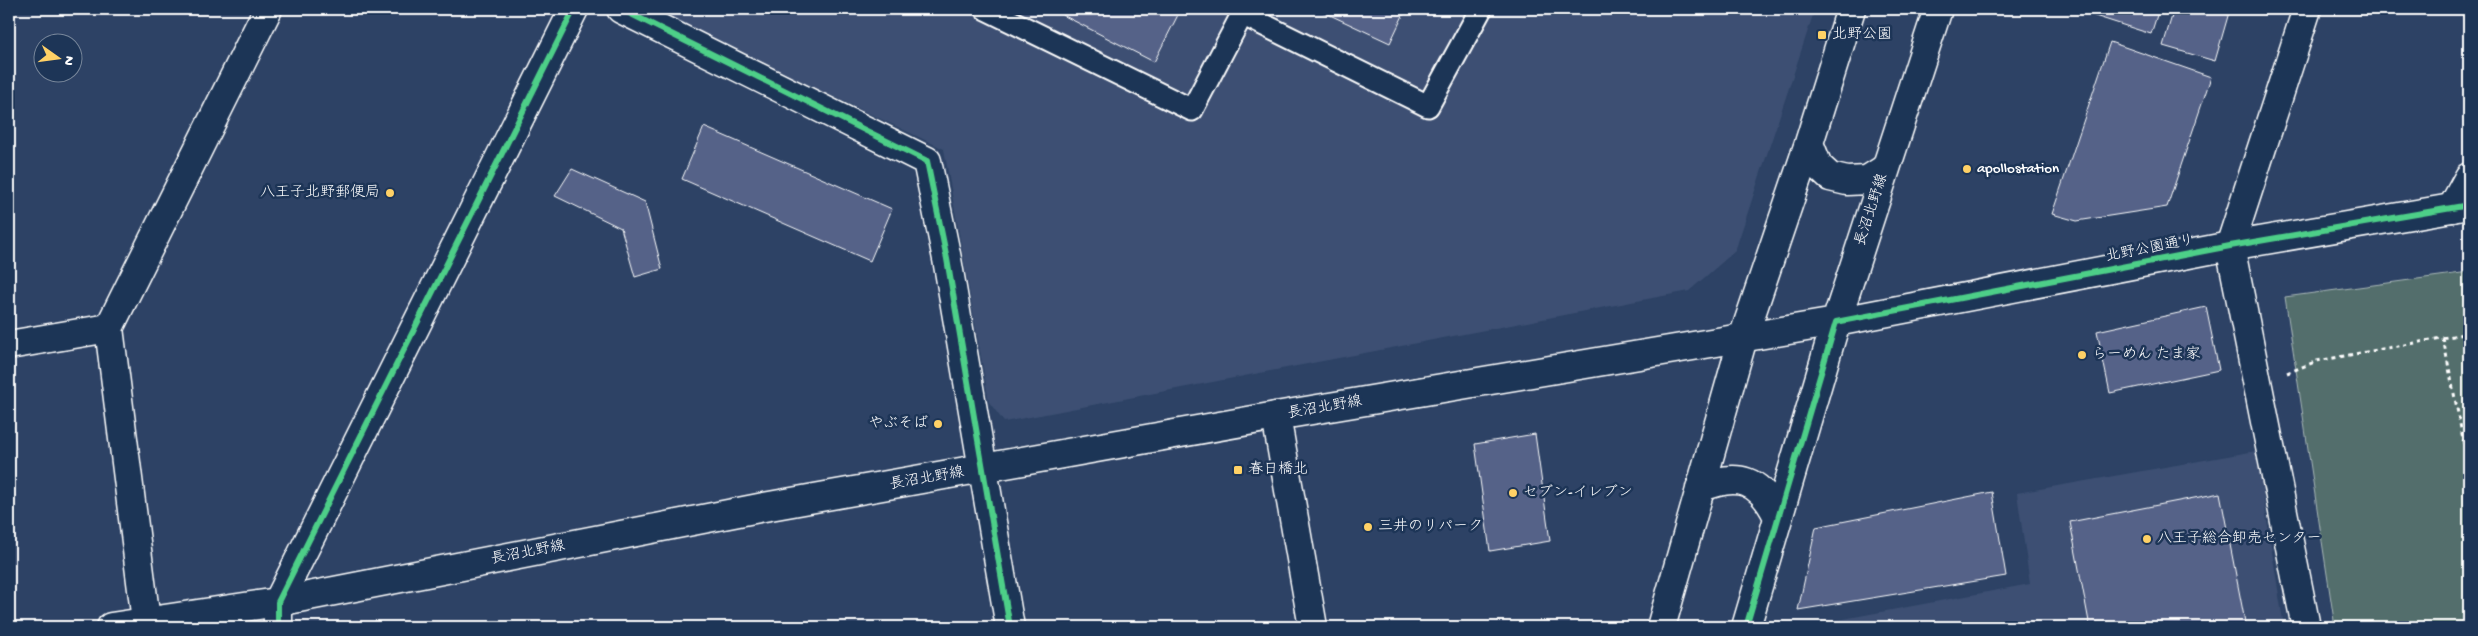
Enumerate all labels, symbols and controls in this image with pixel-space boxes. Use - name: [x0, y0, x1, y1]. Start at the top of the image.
- place label: 北野公園: [1832, 26, 1892, 44]
- marker: 北野公園: [1816, 29, 1828, 41]
- north arrow: [32, 32, 82, 82]
- text: N: [59, 54, 78, 67]
- place label: apollostation: [1977, 160, 2059, 178]
- marker: apollostation: [1961, 163, 1973, 175]
- street label: 長沼北野線: [1851, 171, 1892, 248]
- place label: 八王子北野郵便局: [260, 184, 380, 202]
- marker: 八王子北野郵便局: [384, 187, 396, 199]
- street label: 北野公園通り: [2104, 232, 2196, 266]
- place label: らーめん たま家: [2092, 345, 2201, 364]
- marker: らーめん たま家: [2076, 349, 2088, 361]
- street label: 長沼北野線: [1286, 392, 1364, 423]
- place label: やぶそば: [869, 415, 928, 433]
- marker: やぶそば: [932, 418, 944, 430]
- place label: 春日橋北: [1248, 460, 1308, 479]
- street label: 長沼北野線: [888, 463, 966, 494]
- marker: 春日橋北: [1232, 464, 1244, 476]
- place label: セブン-イレブン: [1523, 484, 1633, 502]
- marker: セブン-イレブン: [1507, 487, 1519, 499]
- place label: 三井のリパーク: [1378, 517, 1483, 536]
- marker: 三井のリパーク: [1362, 521, 1374, 533]
- place label: 八王子総合卸売センター: [2157, 529, 2321, 548]
- marker: 八王子総合卸売センター: [2141, 533, 2153, 545]
- street label: 長沼北野線: [489, 536, 567, 569]

